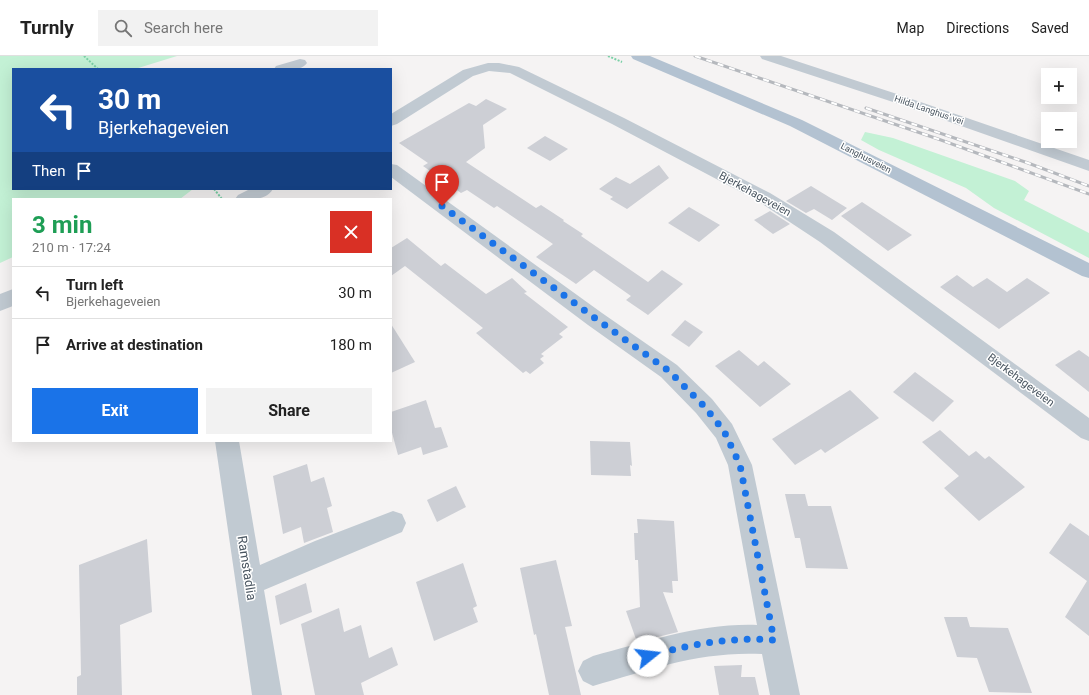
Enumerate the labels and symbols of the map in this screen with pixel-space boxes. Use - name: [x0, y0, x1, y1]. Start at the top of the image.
- street label: Hilda Langhus' vei: [893, 93, 965, 127]
- street label: Langhusveien: [839, 141, 893, 175]
- pin: [425, 165, 459, 206]
- street label: Bjerkehageveien: [717, 169, 793, 219]
- street label: Bjerkehageveien: [985, 351, 1057, 409]
- street label: Ramstadlia: [234, 535, 260, 601]
- position arrow: [627, 635, 669, 677]

